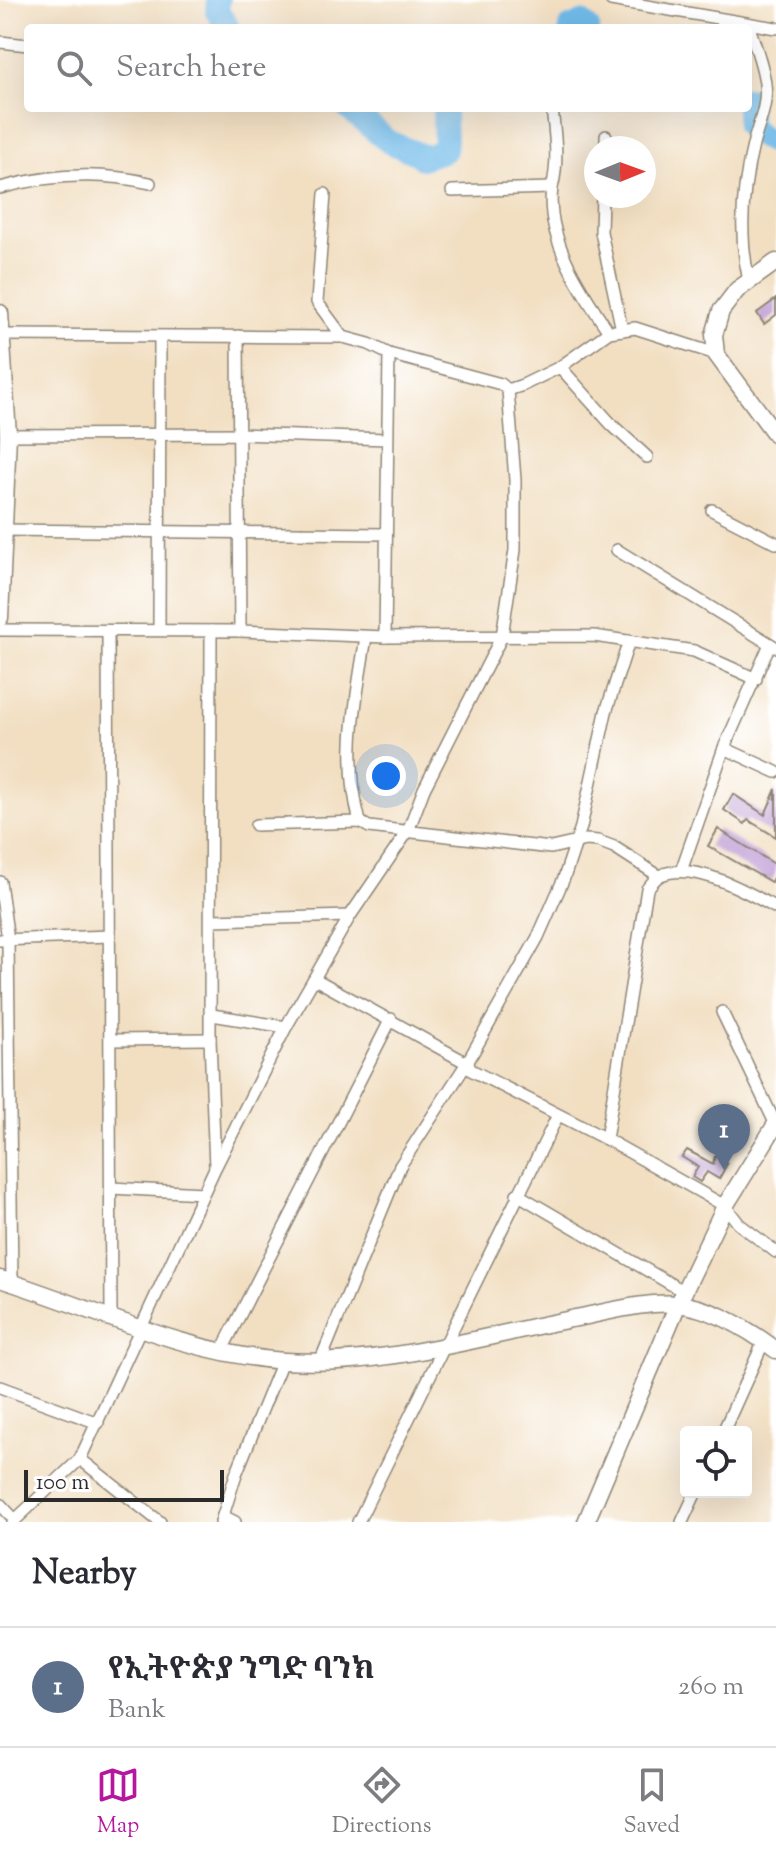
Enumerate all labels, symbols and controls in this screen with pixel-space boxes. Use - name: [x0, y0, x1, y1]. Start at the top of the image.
- search box: [24, 24, 752, 112]
- icon: search: [52, 46, 96, 90]
- text: Search here: [116, 47, 266, 90]
- north arrow: [584, 136, 656, 208]
- your location: [366, 756, 406, 796]
- pin: 1: [698, 1104, 750, 1170]
- map controls: [680, 1426, 752, 1498]
- button: locate: [680, 1426, 752, 1498]
- scale bar: [24, 1466, 224, 1502]
- text: 100 m: [36, 1468, 89, 1500]
- text: Nearby: [32, 1550, 137, 1599]
- text: የኢትዮጵያ ንግድ ባንክ: [108, 1649, 374, 1692]
- text: 1: [54, 1669, 62, 1706]
- text: 260 m: [678, 1669, 744, 1706]
- text: Bank: [108, 1692, 166, 1729]
- tab: Map: [96, 1763, 140, 1843]
- tab: Directions: [332, 1763, 431, 1843]
- tab: Saved: [623, 1763, 680, 1843]

